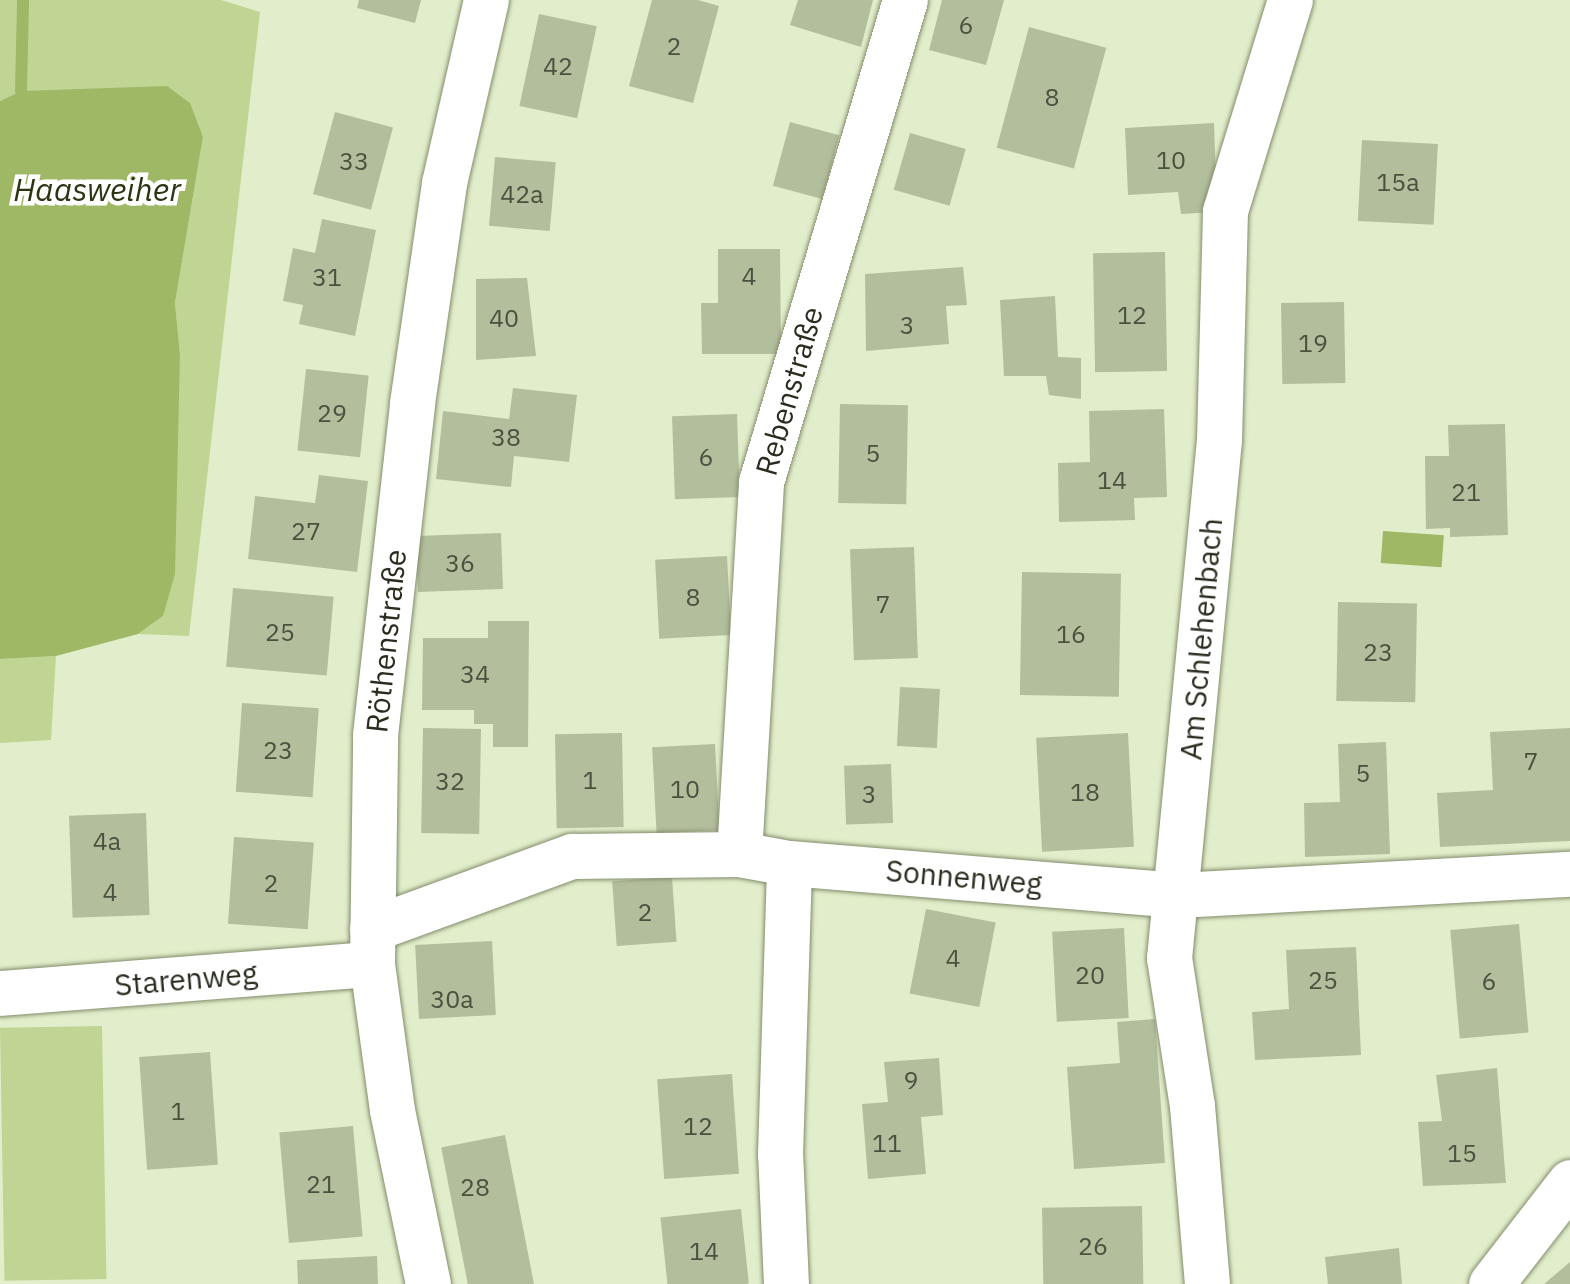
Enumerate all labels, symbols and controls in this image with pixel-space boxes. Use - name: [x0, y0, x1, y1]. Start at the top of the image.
- house number: 6: [959, 10, 973, 40]
- house number: 2: [667, 31, 681, 61]
- house number: 42: [543, 51, 573, 81]
- house number: 8: [1045, 82, 1059, 112]
- house number: 10: [1156, 145, 1186, 175]
- house number: 33: [339, 146, 369, 176]
- house number: 15a: [1376, 167, 1420, 197]
- water label: Haasweiher: [13, 170, 181, 208]
- house number: 42a: [500, 179, 544, 209]
- house number: 4: [742, 261, 756, 291]
- house number: 31: [312, 262, 342, 292]
- house number: 12: [1117, 300, 1147, 330]
- house number: 40: [489, 303, 519, 333]
- street label: Rebenstraße: [748, 303, 830, 479]
- house number: 3: [900, 310, 914, 340]
- house number: 19: [1298, 328, 1328, 358]
- house number: 29: [317, 398, 347, 428]
- house number: 38: [491, 422, 521, 452]
- house number: 5: [866, 438, 880, 468]
- house number: 6: [699, 442, 713, 472]
- house number: 14: [1097, 465, 1127, 495]
- house number: 21: [1451, 477, 1481, 507]
- house number: 27: [291, 516, 321, 546]
- street label: Am Schlehenbach: [1172, 516, 1230, 762]
- street label: Röthenstraße: [358, 548, 414, 734]
- house number: 36: [445, 548, 475, 578]
- house number: 8: [686, 582, 700, 612]
- house number: 7: [876, 589, 890, 619]
- house number: 25: [265, 617, 295, 647]
- house number: 16: [1056, 619, 1086, 649]
- house number: 23: [1363, 637, 1393, 667]
- house number: 34: [460, 659, 490, 689]
- house number: 23: [263, 735, 293, 765]
- house number: 7: [1524, 746, 1538, 776]
- house number: 5: [1356, 758, 1370, 788]
- house number: 1: [583, 765, 597, 795]
- house number: 32: [435, 766, 465, 796]
- house number: 10: [670, 774, 700, 804]
- house number: 18: [1070, 777, 1100, 807]
- house number: 3: [862, 779, 876, 809]
- house number: 4a: [93, 826, 121, 856]
- street label: Sonnenweg: [884, 852, 1044, 902]
- house number: 2: [264, 868, 278, 898]
- house number: 4: [103, 877, 117, 907]
- house number: 2: [638, 897, 652, 927]
- house number: 4: [946, 943, 960, 973]
- street label: Starenweg: [113, 955, 259, 1003]
- house number: 20: [1075, 960, 1105, 990]
- house number: 25: [1308, 965, 1338, 995]
- house number: 6: [1482, 966, 1496, 996]
- house number: 30a: [430, 984, 474, 1014]
- house number: 9: [904, 1065, 918, 1095]
- house number: 1: [171, 1096, 185, 1126]
- house number: 12: [683, 1111, 713, 1141]
- house number: 11: [872, 1128, 902, 1158]
- house number: 15: [1447, 1138, 1477, 1168]
- house number: 21: [306, 1169, 336, 1199]
- house number: 28: [460, 1172, 490, 1202]
- house number: 26: [1078, 1231, 1108, 1261]
- house number: 14: [689, 1236, 719, 1266]

